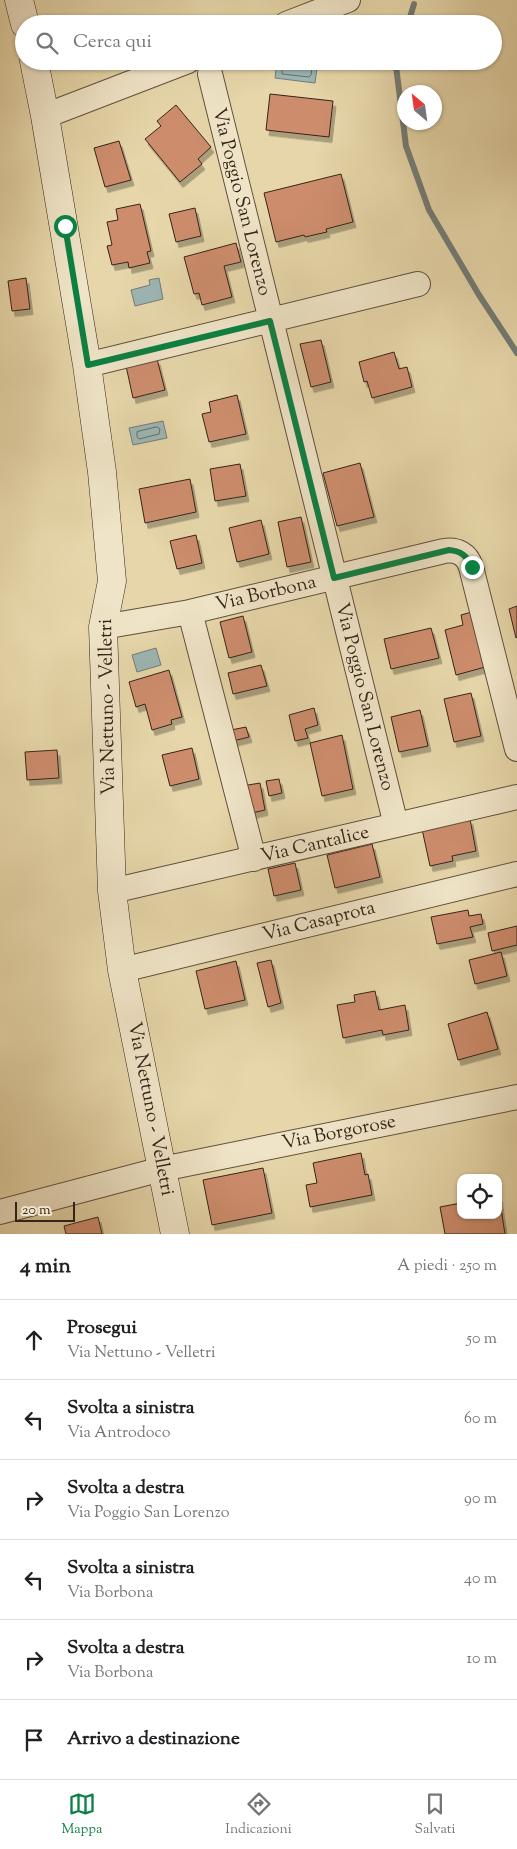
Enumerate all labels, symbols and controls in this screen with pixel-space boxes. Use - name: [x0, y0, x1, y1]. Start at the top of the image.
- search box: [15, 15, 502, 70]
- icon: search: [33, 29, 61, 57]
- text: Cerca qui: [73, 29, 152, 56]
- north arrow: [397, 85, 442, 130]
- street label: Via Poggio San Lorenzo: [205, 105, 277, 299]
- route start: [54, 215, 77, 238]
- route end: [461, 556, 484, 579]
- street label: Via Borbona: [213, 569, 319, 619]
- street label: Via Poggio San Lorenzo: [328, 600, 400, 794]
- street label: Via Nettuno - Velletri: [93, 619, 123, 795]
- street label: Via Cantalice: [258, 819, 372, 871]
- street label: Via Casaprota: [260, 895, 379, 949]
- street label: Via Nettuno - Velletri: [120, 1020, 180, 1198]
- street label: Via Borgorose: [280, 1109, 398, 1157]
- map controls: [457, 1174, 502, 1219]
- button: locate: [457, 1174, 502, 1219]
- scale bar: [15, 1199, 75, 1222]
- text: 20 m: [22, 1201, 51, 1221]
- text: 4 min: [20, 1252, 71, 1282]
- text: A piedi · 250 m: [397, 1255, 497, 1278]
- text: Prosegui: [67, 1315, 137, 1342]
- icon: ahead: [20, 1326, 48, 1354]
- text: 50 m: [466, 1328, 497, 1351]
- text: Via Nettuno - Velletri: [67, 1342, 216, 1365]
- text: Svolta a sinistra: [67, 1395, 195, 1422]
- icon: left: [20, 1406, 48, 1434]
- text: 60 m: [464, 1408, 497, 1431]
- text: Via Antrodoco: [67, 1422, 170, 1445]
- text: Svolta a destra: [67, 1475, 184, 1502]
- icon: right: [20, 1486, 48, 1514]
- text: 90 m: [464, 1488, 497, 1511]
- text: Via Poggio San Lorenzo: [67, 1502, 229, 1525]
- text: Svolta a sinistra: [67, 1555, 195, 1582]
- icon: left: [20, 1566, 48, 1594]
- text: 40 m: [464, 1568, 497, 1591]
- text: Via Borbona: [67, 1582, 153, 1605]
- text: Svolta a destra: [67, 1635, 184, 1662]
- icon: right: [20, 1646, 48, 1674]
- text: 10 m: [467, 1648, 497, 1671]
- text: Via Borbona: [67, 1662, 153, 1685]
- icon: arrive: [20, 1726, 48, 1754]
- text: Arrivo a destinazione: [67, 1726, 240, 1753]
- tab: Mappa: [61, 1790, 102, 1840]
- tab: Indicazioni: [225, 1790, 292, 1840]
- tab: Salvati: [415, 1790, 456, 1840]

